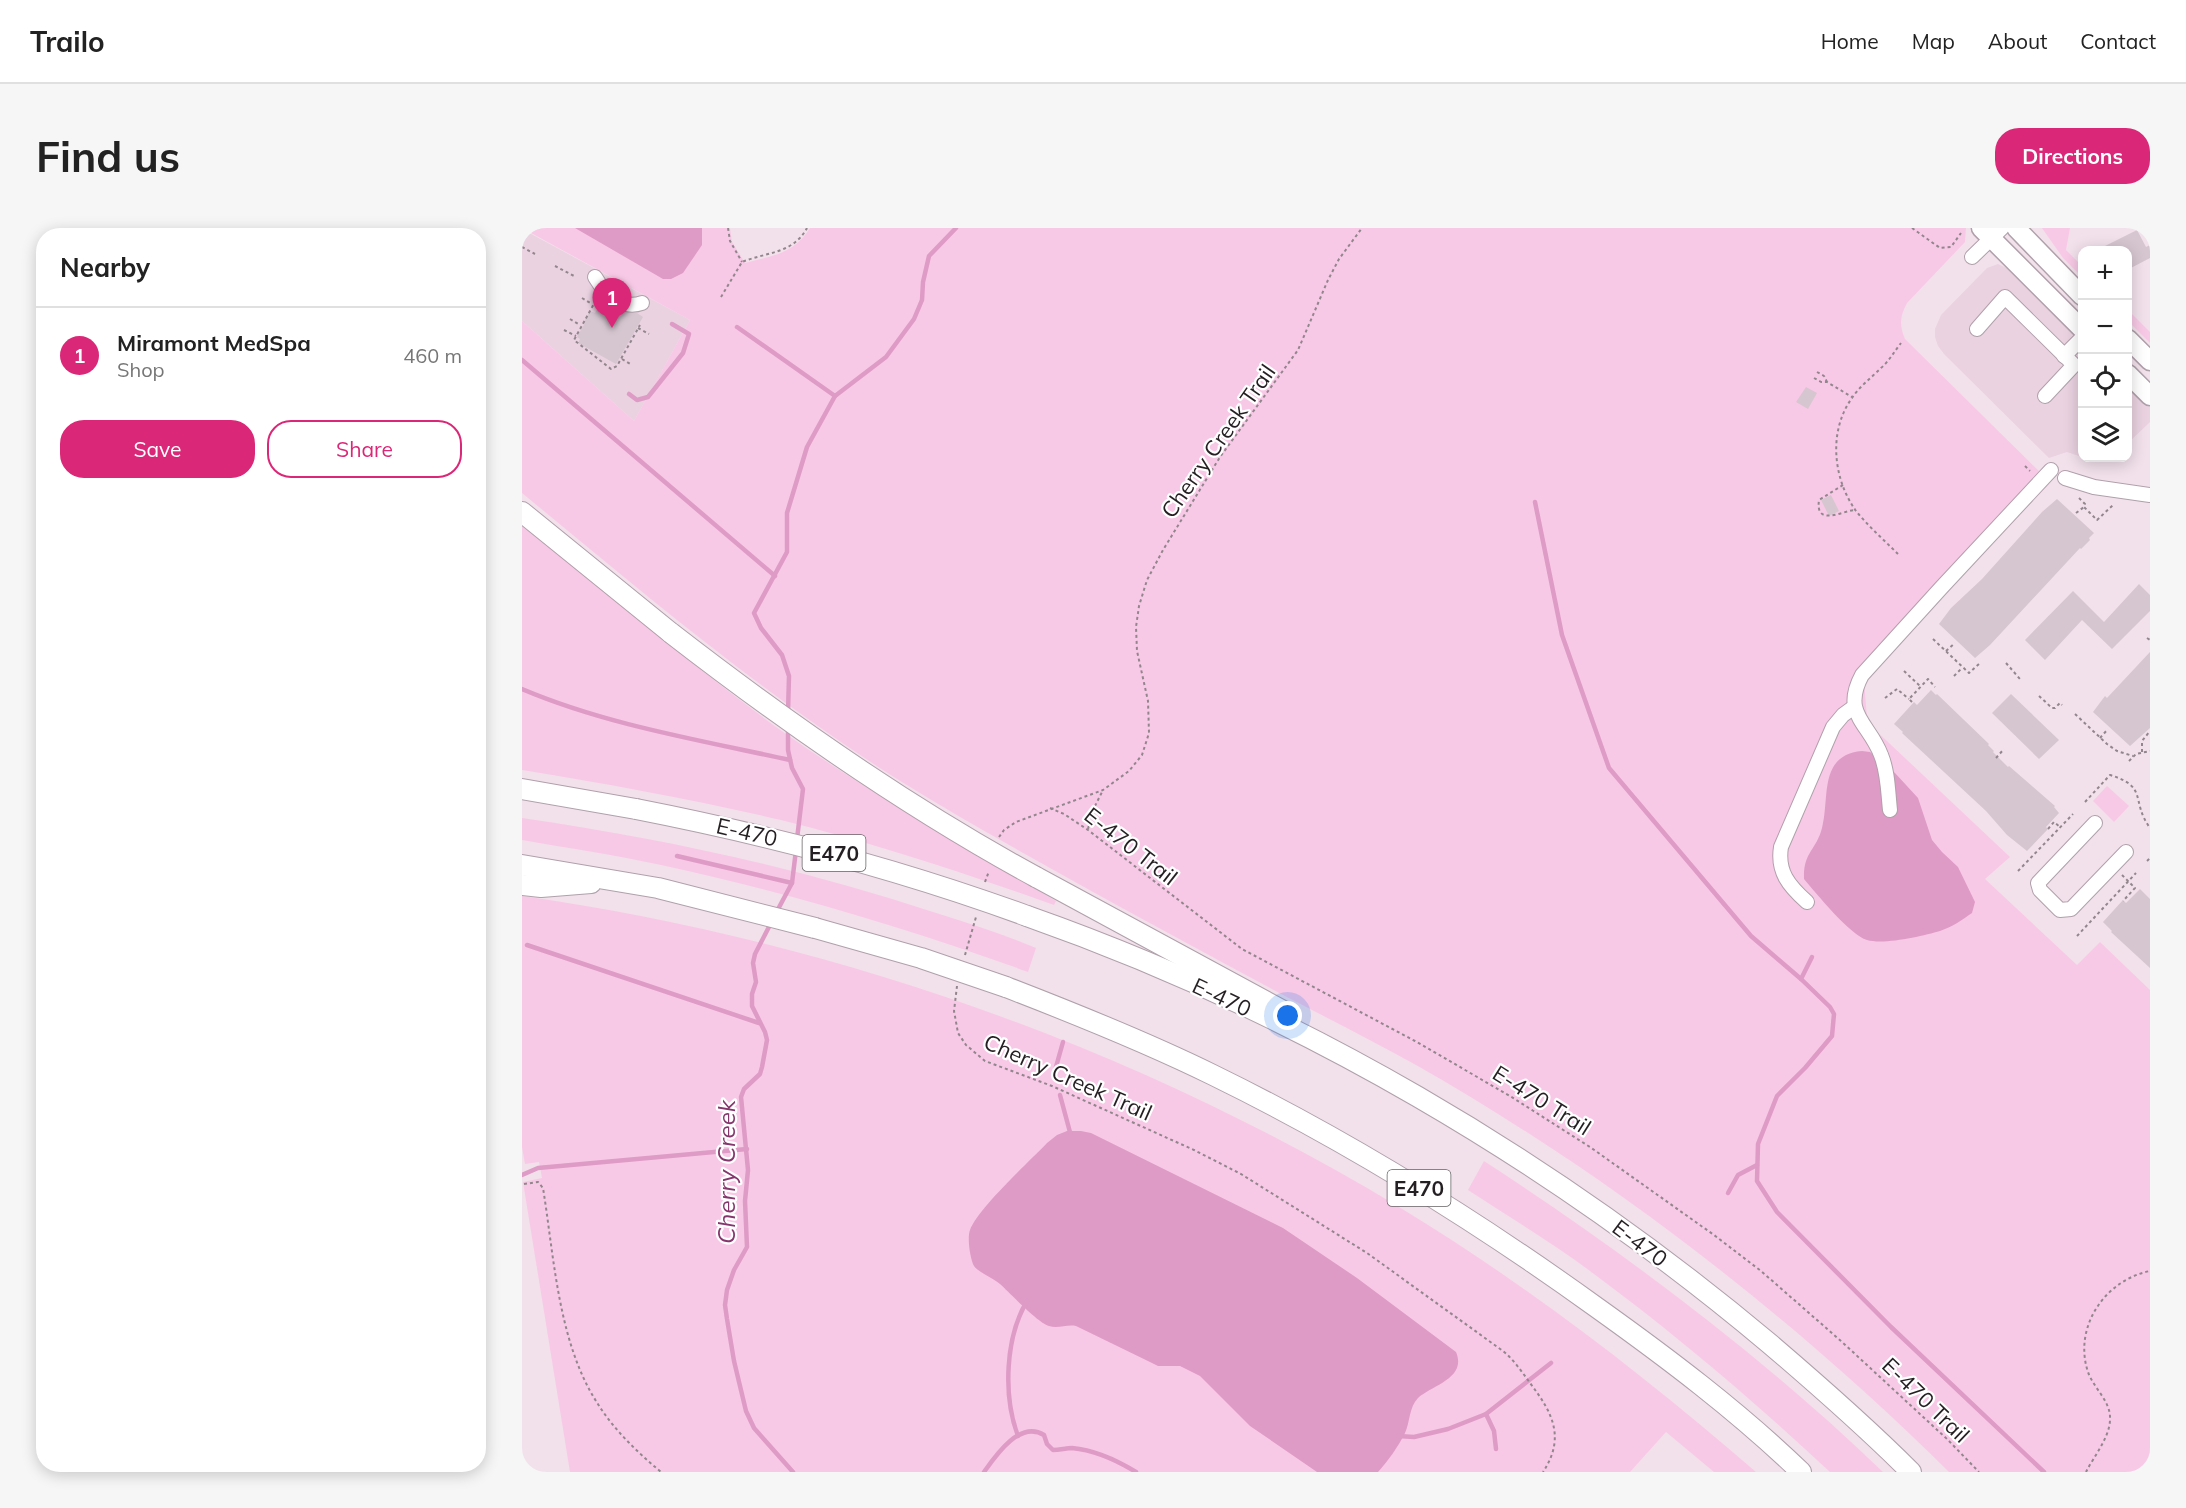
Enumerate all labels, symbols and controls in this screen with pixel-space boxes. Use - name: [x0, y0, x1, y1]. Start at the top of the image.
- text: Trailo: [30, 24, 105, 59]
- text: Home: [1821, 28, 1879, 54]
- text: Map: [1912, 28, 1955, 54]
- text: About: [1988, 28, 2047, 54]
- text: Contact: [2080, 28, 2156, 54]
- button: Directions: [1995, 128, 2150, 184]
- text: Find us: [36, 130, 180, 183]
- map controls: [2078, 246, 2132, 462]
- button: +: [2078, 246, 2132, 300]
- text: Nearby: [60, 251, 150, 284]
- pin: 1: [592, 279, 632, 328]
- button: −: [2078, 300, 2132, 354]
- text: Miramont MedSpa: [117, 329, 311, 357]
- text: 1: [74, 343, 86, 368]
- text: 460 m: [403, 343, 462, 368]
- button: locate: [2078, 354, 2132, 408]
- text: Shop: [117, 357, 165, 382]
- street label: Cherry Creek Trail: [1155, 359, 1281, 523]
- button: layers: [2078, 408, 2132, 462]
- button: Save: [60, 420, 255, 478]
- button: Share: [267, 420, 462, 478]
- street label: E-470 Trail: [1079, 801, 1183, 891]
- street label: E-470: [714, 811, 780, 853]
- road number: E470: [802, 835, 866, 871]
- street label: E-470: [1188, 971, 1256, 1023]
- your location: [1273, 1001, 1302, 1030]
- street label: Cherry Creek Trail: [980, 1027, 1156, 1127]
- street label: E-470 Trail: [1488, 1059, 1596, 1141]
- water label: Cherry Creek: [711, 1099, 741, 1244]
- road number: E470: [1388, 1170, 1450, 1206]
- street label: E-470: [1607, 1213, 1673, 1273]
- street label: E-470 Trail: [1876, 1351, 1976, 1449]

